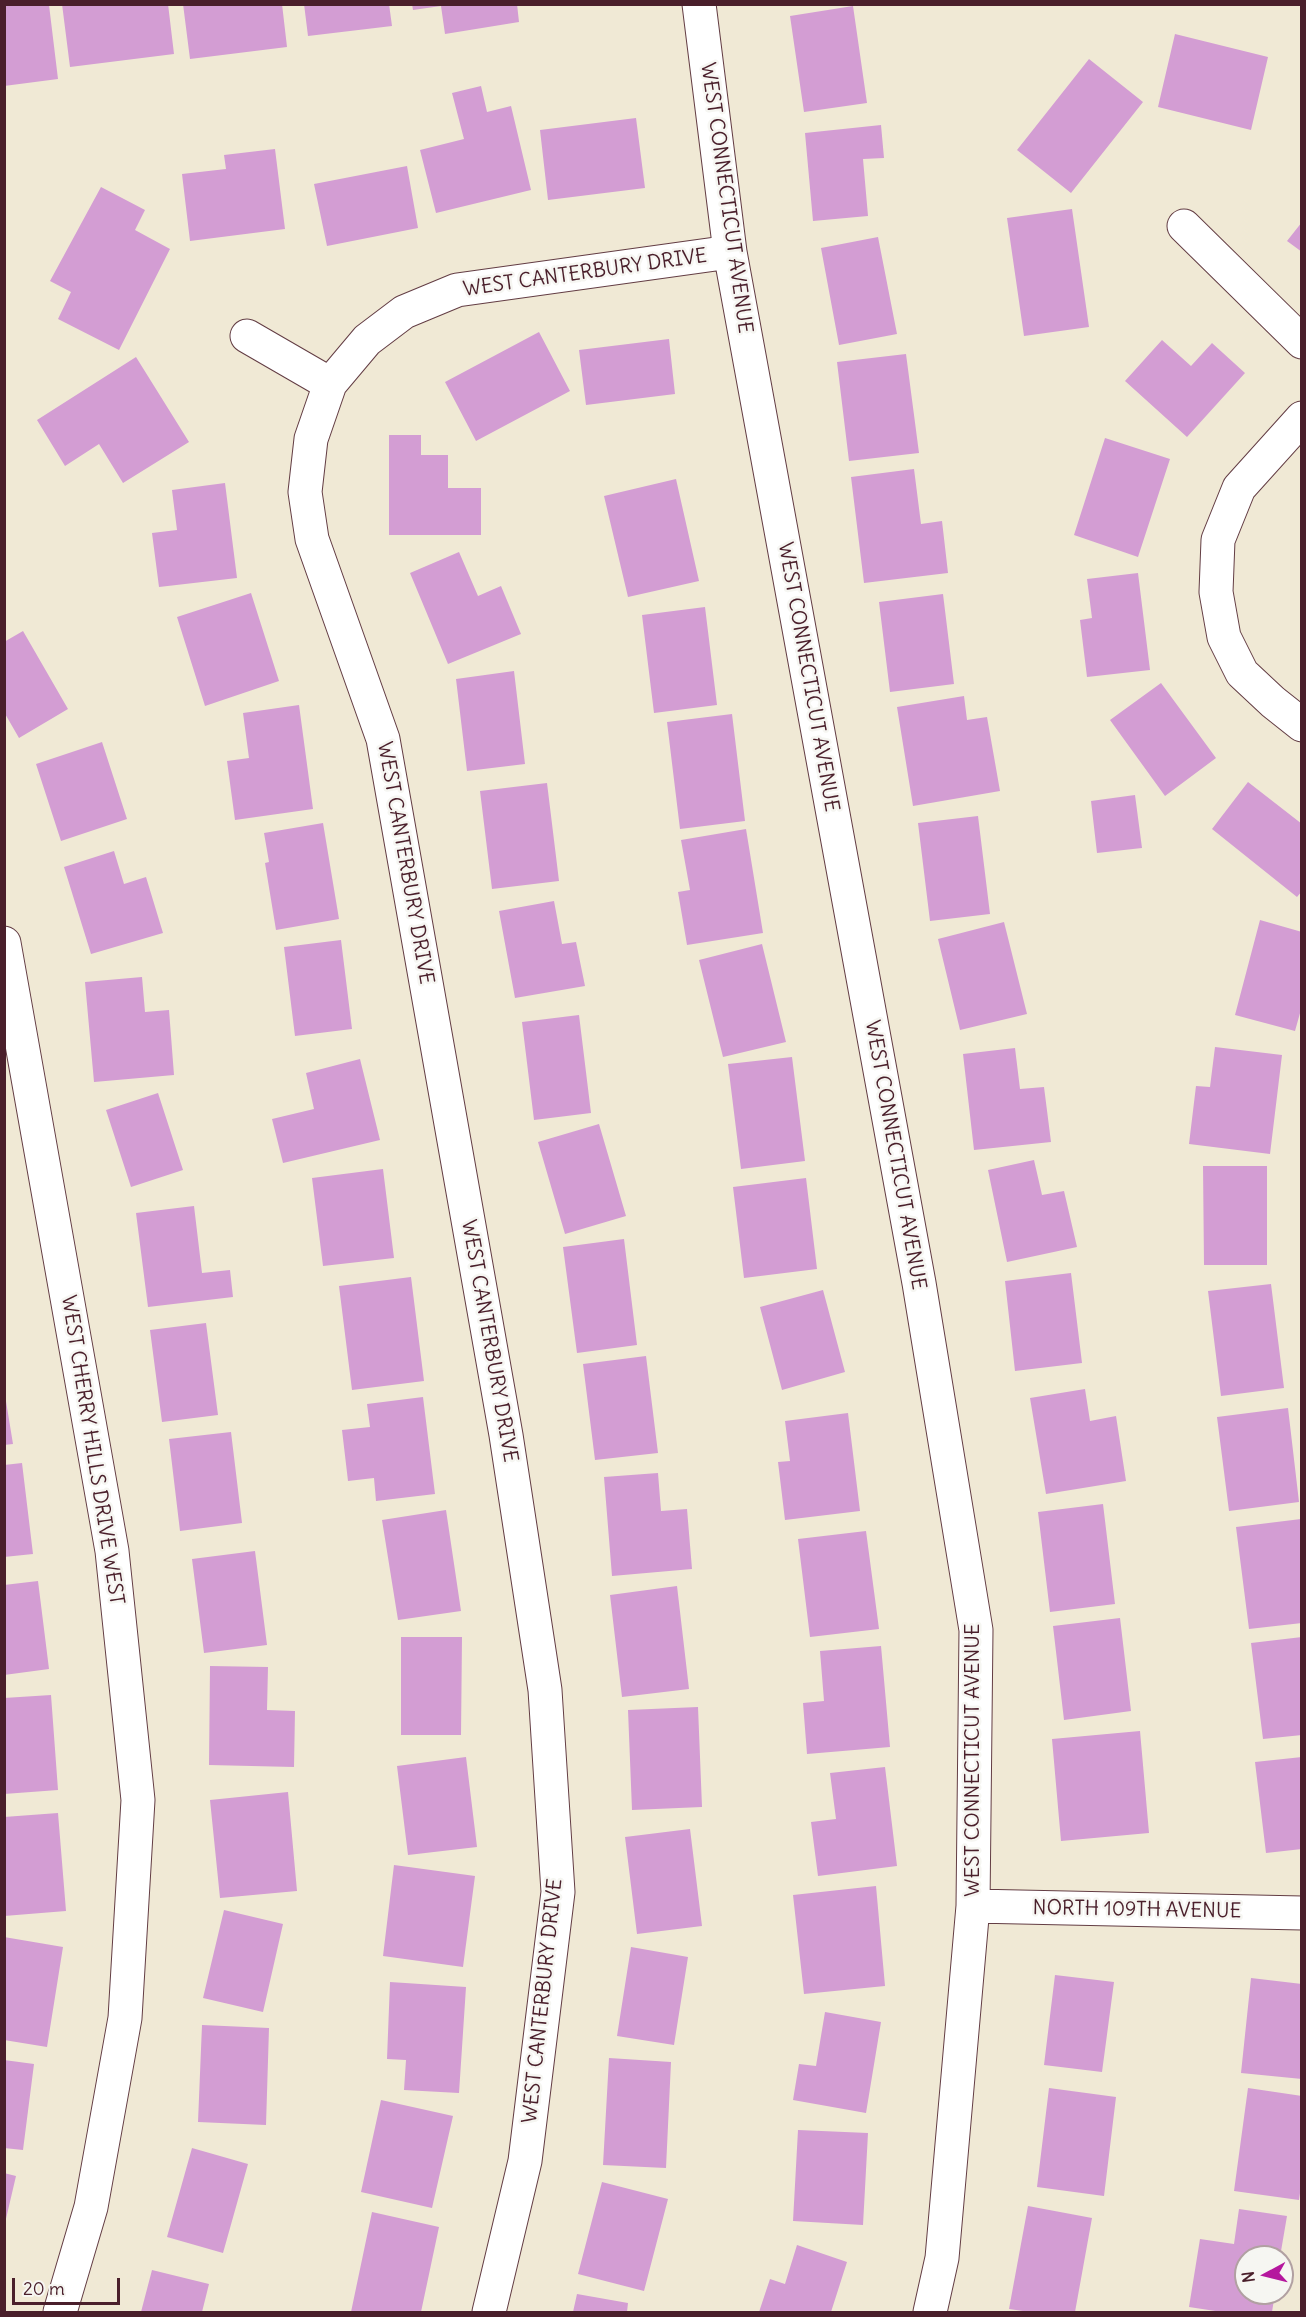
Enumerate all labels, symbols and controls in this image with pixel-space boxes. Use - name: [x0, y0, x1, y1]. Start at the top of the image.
- street label: WEST CONNECTICUT AVENUE: [695, 61, 757, 335]
- street label: WEST CANTERBURY DRIVE: [462, 244, 708, 302]
- street label: WEST CONNECTICUT AVENUE: [772, 540, 844, 814]
- street label: WEST CANTERBURY DRIVE: [372, 740, 438, 986]
- street label: WEST CONNECTICUT AVENUE: [859, 1018, 931, 1292]
- street label: WEST CANTERBURY DRIVE: [456, 1218, 522, 1464]
- street label: WEST CHERRY HILLS DRIVE WEST: [56, 1294, 128, 1606]
- street label: WEST CONNECTICUT AVENUE: [961, 1623, 985, 1897]
- street label: WEST CANTERBURY DRIVE: [518, 1877, 568, 2125]
- street label: NORTH 109TH AVENUE: [1032, 1896, 1242, 1924]
- north arrow: [1234, 2245, 1294, 2305]
- scale bar: [15, 2266, 123, 2304]
- text: N: [1238, 2270, 1259, 2284]
- text: 20 m: [23, 2277, 65, 2300]

